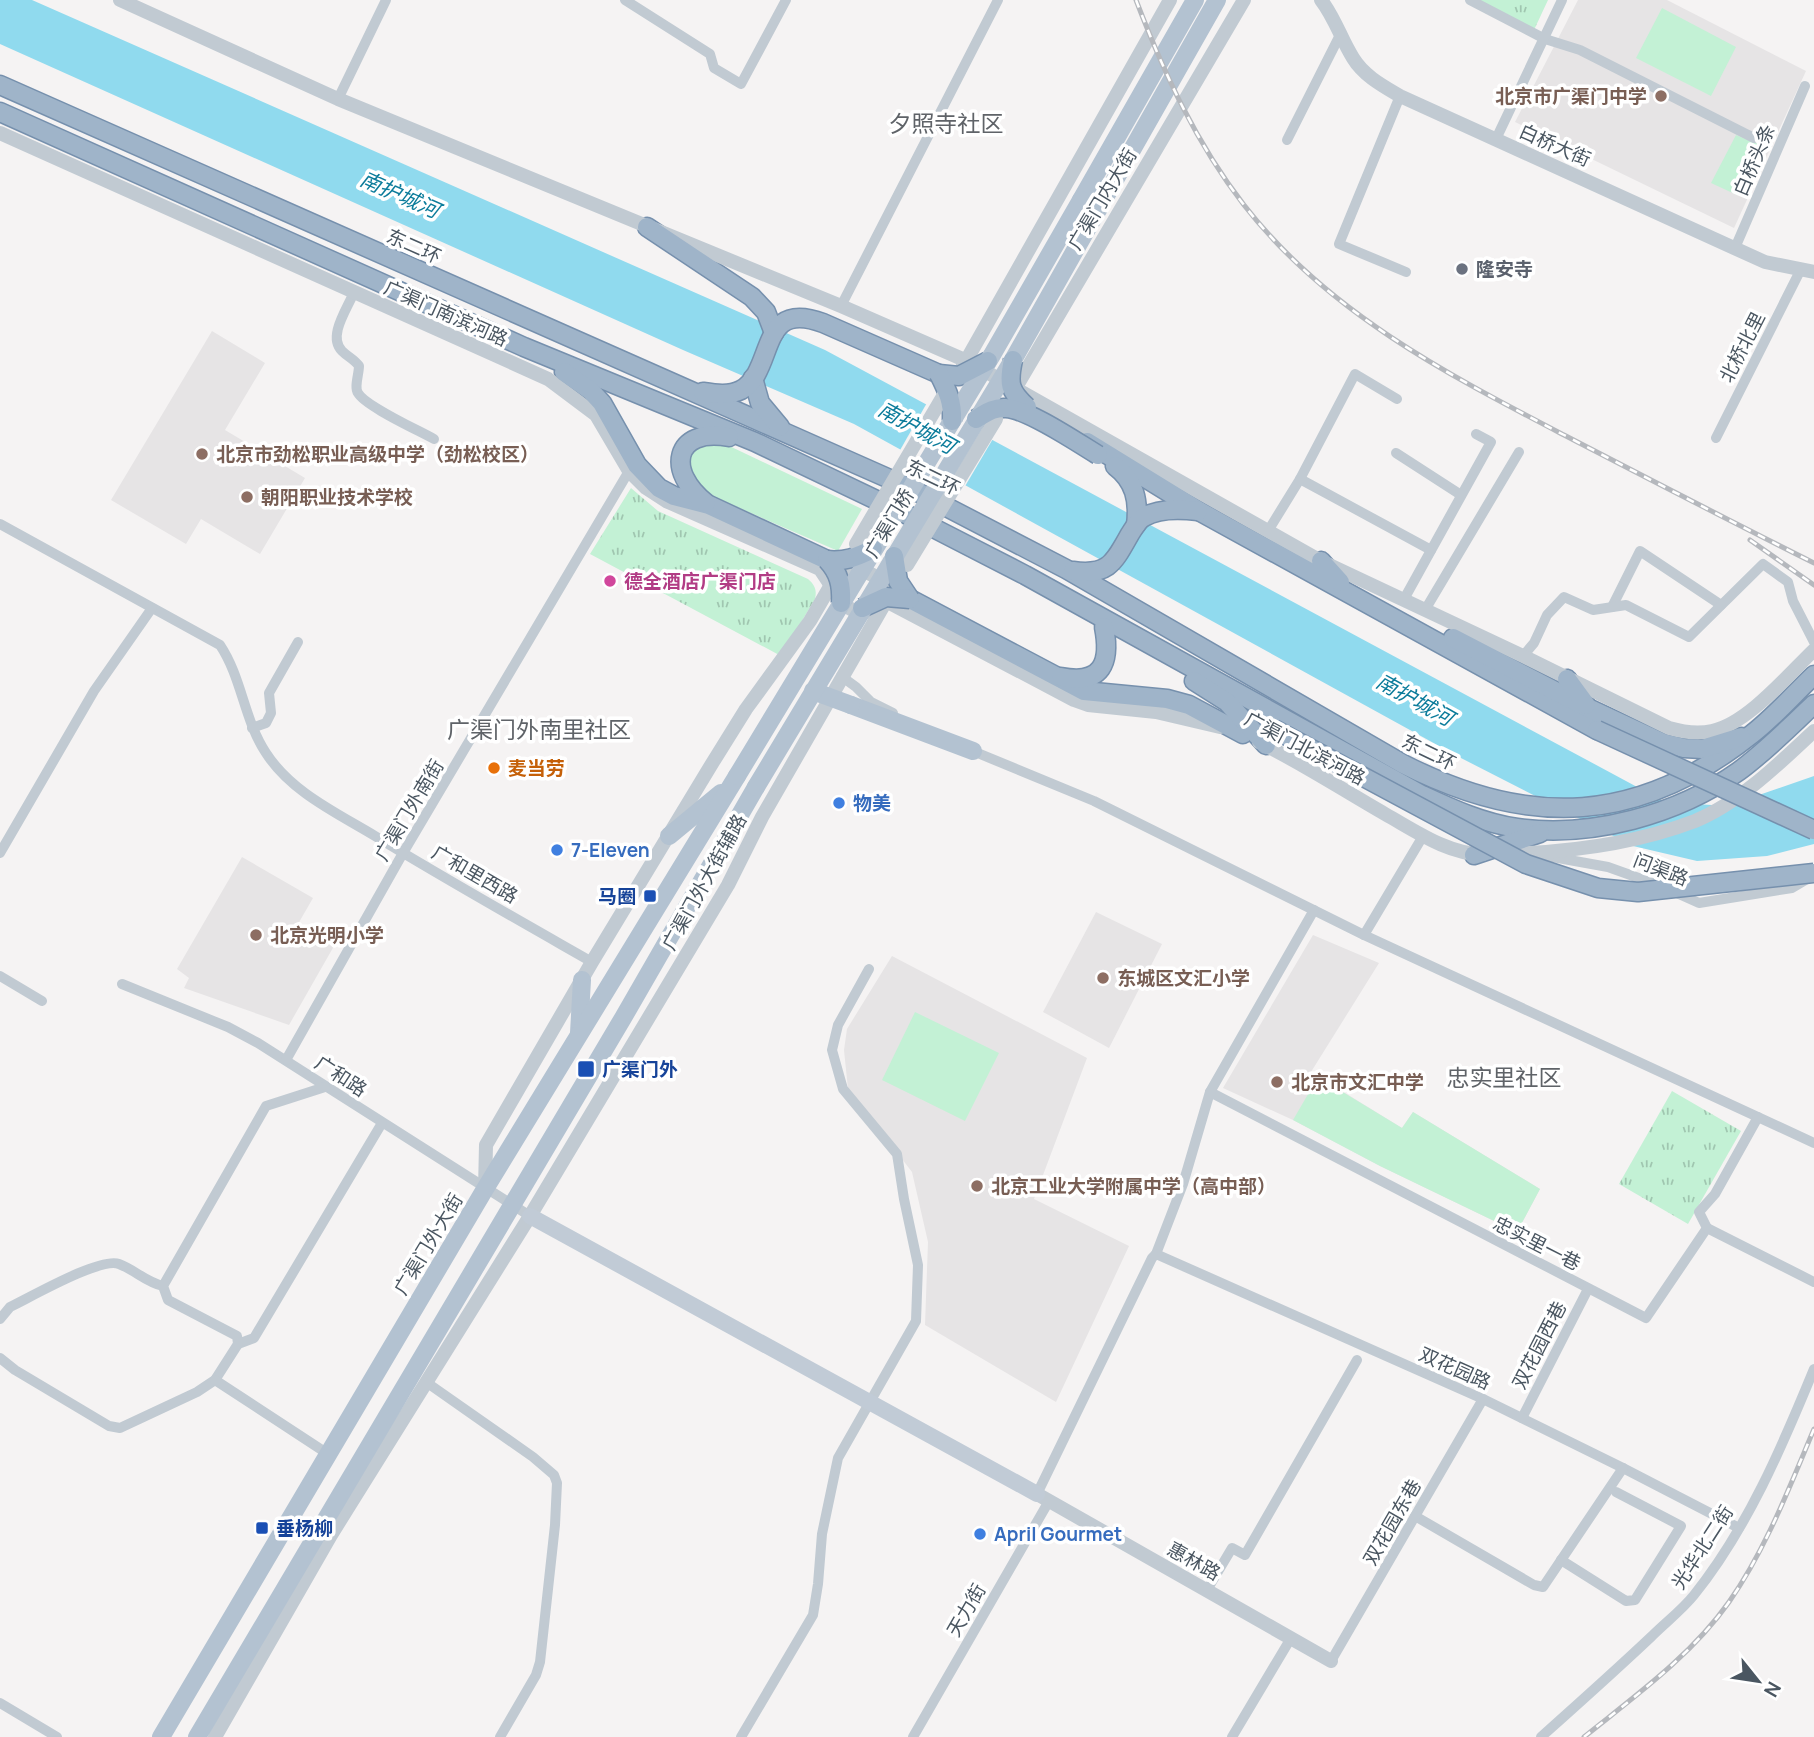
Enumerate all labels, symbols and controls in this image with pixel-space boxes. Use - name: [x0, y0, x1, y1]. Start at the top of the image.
- place label: 北京市广渠门中学: [1495, 83, 1647, 109]
- marker: 北京市广渠门中学: [1653, 88, 1669, 104]
- district label: 夕照寺社区: [889, 107, 1004, 139]
- street label: 白桥大街: [1515, 118, 1595, 172]
- street label: 白桥头条: [1727, 120, 1781, 200]
- street label: 广渠门内大街: [1061, 143, 1143, 255]
- water label: 南护城河: [356, 164, 448, 225]
- street label: 东二环: [383, 223, 445, 269]
- place label: 隆安寺: [1476, 256, 1533, 282]
- marker: 隆安寺: [1454, 261, 1470, 277]
- street label: 广渠门南滨河路: [380, 274, 512, 352]
- street label: 北桥北里: [1713, 307, 1771, 387]
- water label: 南护城河: [873, 394, 964, 462]
- place label: 北京市劲松职业高级中学（劲松校区）: [216, 441, 539, 467]
- marker: 北京市劲松职业高级中学（劲松校区）: [194, 446, 210, 462]
- street label: 东二环: [902, 453, 964, 501]
- place label: 朝阳职业技术学校: [261, 484, 413, 510]
- street label: 广渠门桥: [858, 484, 920, 562]
- marker: 朝阳职业技术学校: [239, 489, 255, 505]
- place label: 德全酒店广渠门店: [624, 568, 776, 594]
- marker: 德全酒店广渠门店: [602, 573, 618, 589]
- water label: 南护城河: [1371, 666, 1462, 734]
- street label: 广渠门北滨河路: [1240, 705, 1370, 791]
- district label: 广渠门外南里社区: [447, 713, 631, 745]
- street label: 东二环: [1398, 728, 1460, 776]
- street label: 广渠门外南街: [368, 754, 450, 866]
- place label: 麦当劳: [508, 755, 565, 781]
- marker: 麦当劳: [486, 760, 502, 776]
- place label: 物美: [853, 790, 891, 816]
- marker: 物美: [831, 795, 847, 811]
- street label: 广渠门外大街辅路: [656, 809, 752, 955]
- place label: 7-Eleven: [571, 837, 650, 863]
- street label: 广和里西路: [427, 839, 523, 909]
- marker: 7-Eleven: [549, 842, 565, 858]
- street label: 问渠路: [1630, 847, 1692, 891]
- place label: 马圈: [598, 883, 636, 909]
- marker: 马圈: [642, 888, 658, 904]
- place label: 北京光明小学: [270, 922, 384, 948]
- marker: 北京光明小学: [248, 927, 264, 943]
- place label: 东城区文汇小学: [1117, 965, 1250, 991]
- marker: 东城区文汇小学: [1095, 970, 1111, 986]
- street label: 广和路: [310, 1050, 372, 1102]
- place label: 广渠门外: [602, 1056, 678, 1082]
- marker: 广渠门外: [576, 1059, 596, 1079]
- district label: 忠实里社区: [1447, 1061, 1562, 1093]
- place label: 北京市文汇中学: [1291, 1069, 1424, 1095]
- marker: 北京市文汇中学: [1269, 1074, 1285, 1090]
- place label: 北京工业大学附属中学（高中部）: [991, 1173, 1276, 1199]
- marker: 北京工业大学附属中学（高中部）: [969, 1178, 985, 1194]
- street label: 广渠门外大街: [387, 1188, 469, 1300]
- street label: 忠实里一巷: [1489, 1210, 1585, 1276]
- street label: 双花园西巷: [1506, 1297, 1572, 1393]
- street label: 双花园路: [1415, 1341, 1495, 1395]
- street label: 双花园东巷: [1357, 1474, 1427, 1570]
- street label: 光华北二街: [1665, 1500, 1739, 1594]
- place label: 垂杨柳: [276, 1515, 333, 1541]
- marker: 垂杨柳: [254, 1520, 270, 1536]
- place label: April Gourmet: [994, 1521, 1122, 1547]
- marker: April Gourmet: [972, 1526, 988, 1542]
- street label: 惠林路: [1163, 1536, 1225, 1586]
- street label: 天力街: [940, 1579, 992, 1641]
- north arrow: [1723, 1646, 1793, 1716]
- text: N: [1758, 1677, 1787, 1702]

